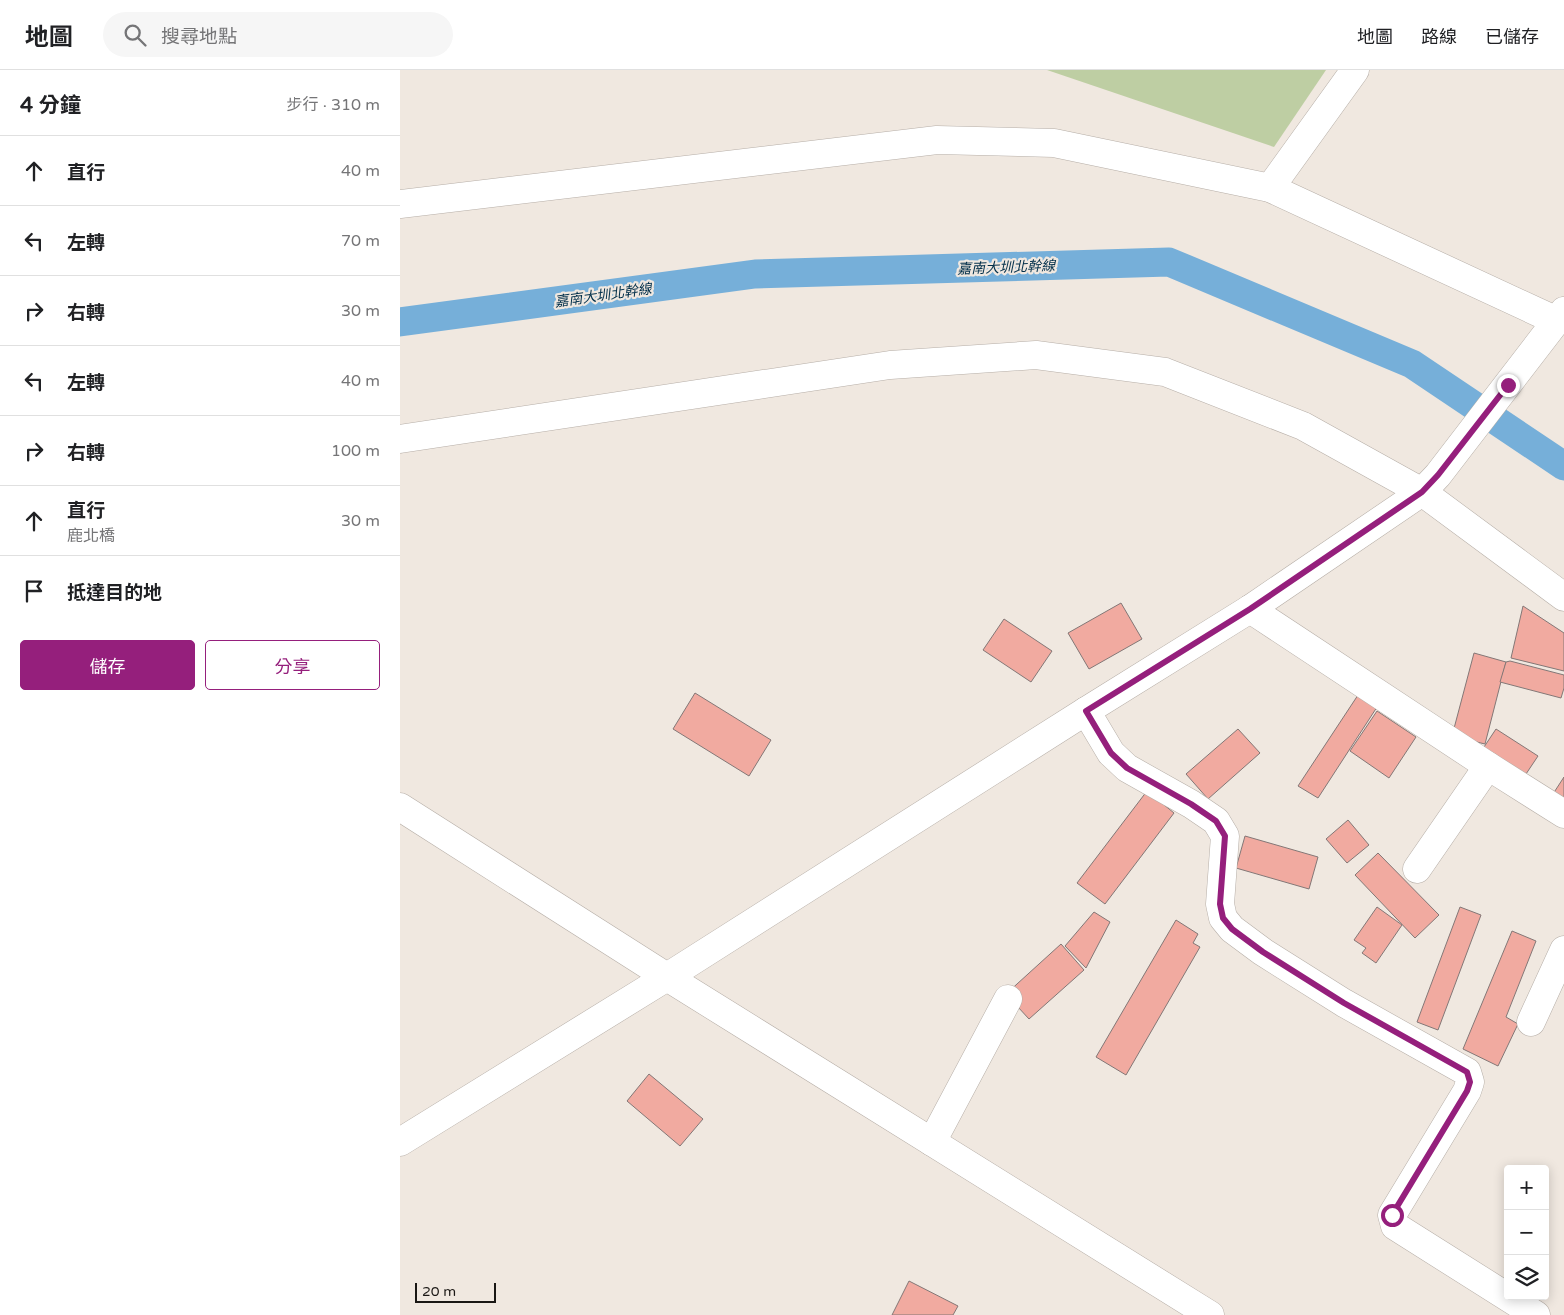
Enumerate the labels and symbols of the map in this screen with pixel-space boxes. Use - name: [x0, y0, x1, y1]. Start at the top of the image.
- water label: 嘉南大圳北幹線: [957, 257, 1057, 278]
- water label: 嘉南大圳北幹線: [553, 280, 655, 311]
- route end: [1497, 374, 1520, 397]
- route start: [1381, 1204, 1404, 1227]
- scale bar: [415, 1280, 496, 1303]

